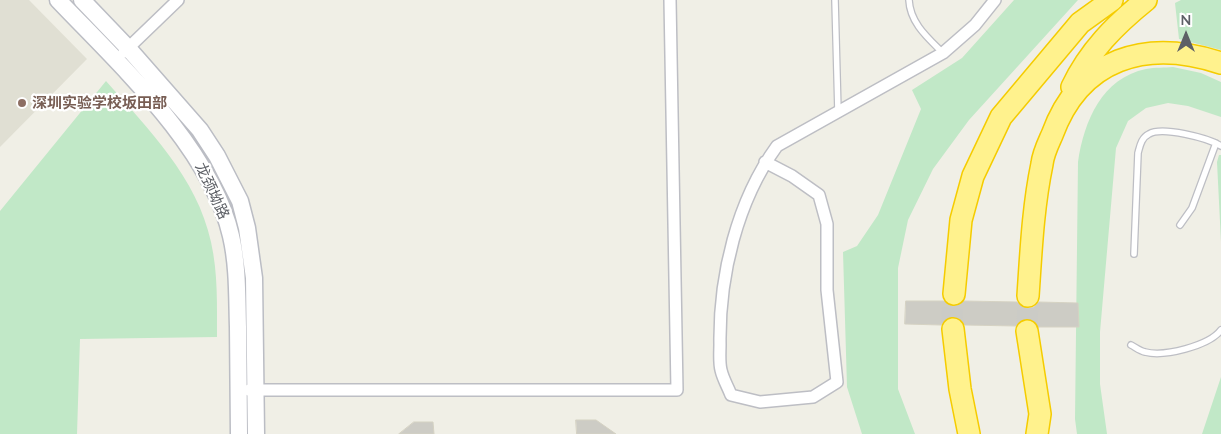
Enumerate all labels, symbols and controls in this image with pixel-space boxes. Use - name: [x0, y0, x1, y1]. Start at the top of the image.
- north arrow: [1161, 10, 1211, 60]
- text: N: [1181, 11, 1191, 28]
- place label: 深圳实验学校坂田部: [32, 94, 167, 112]
- marker: 深圳实验学校坂田部: [16, 97, 28, 109]
- street label: 龙颈坳路: [191, 160, 233, 222]

